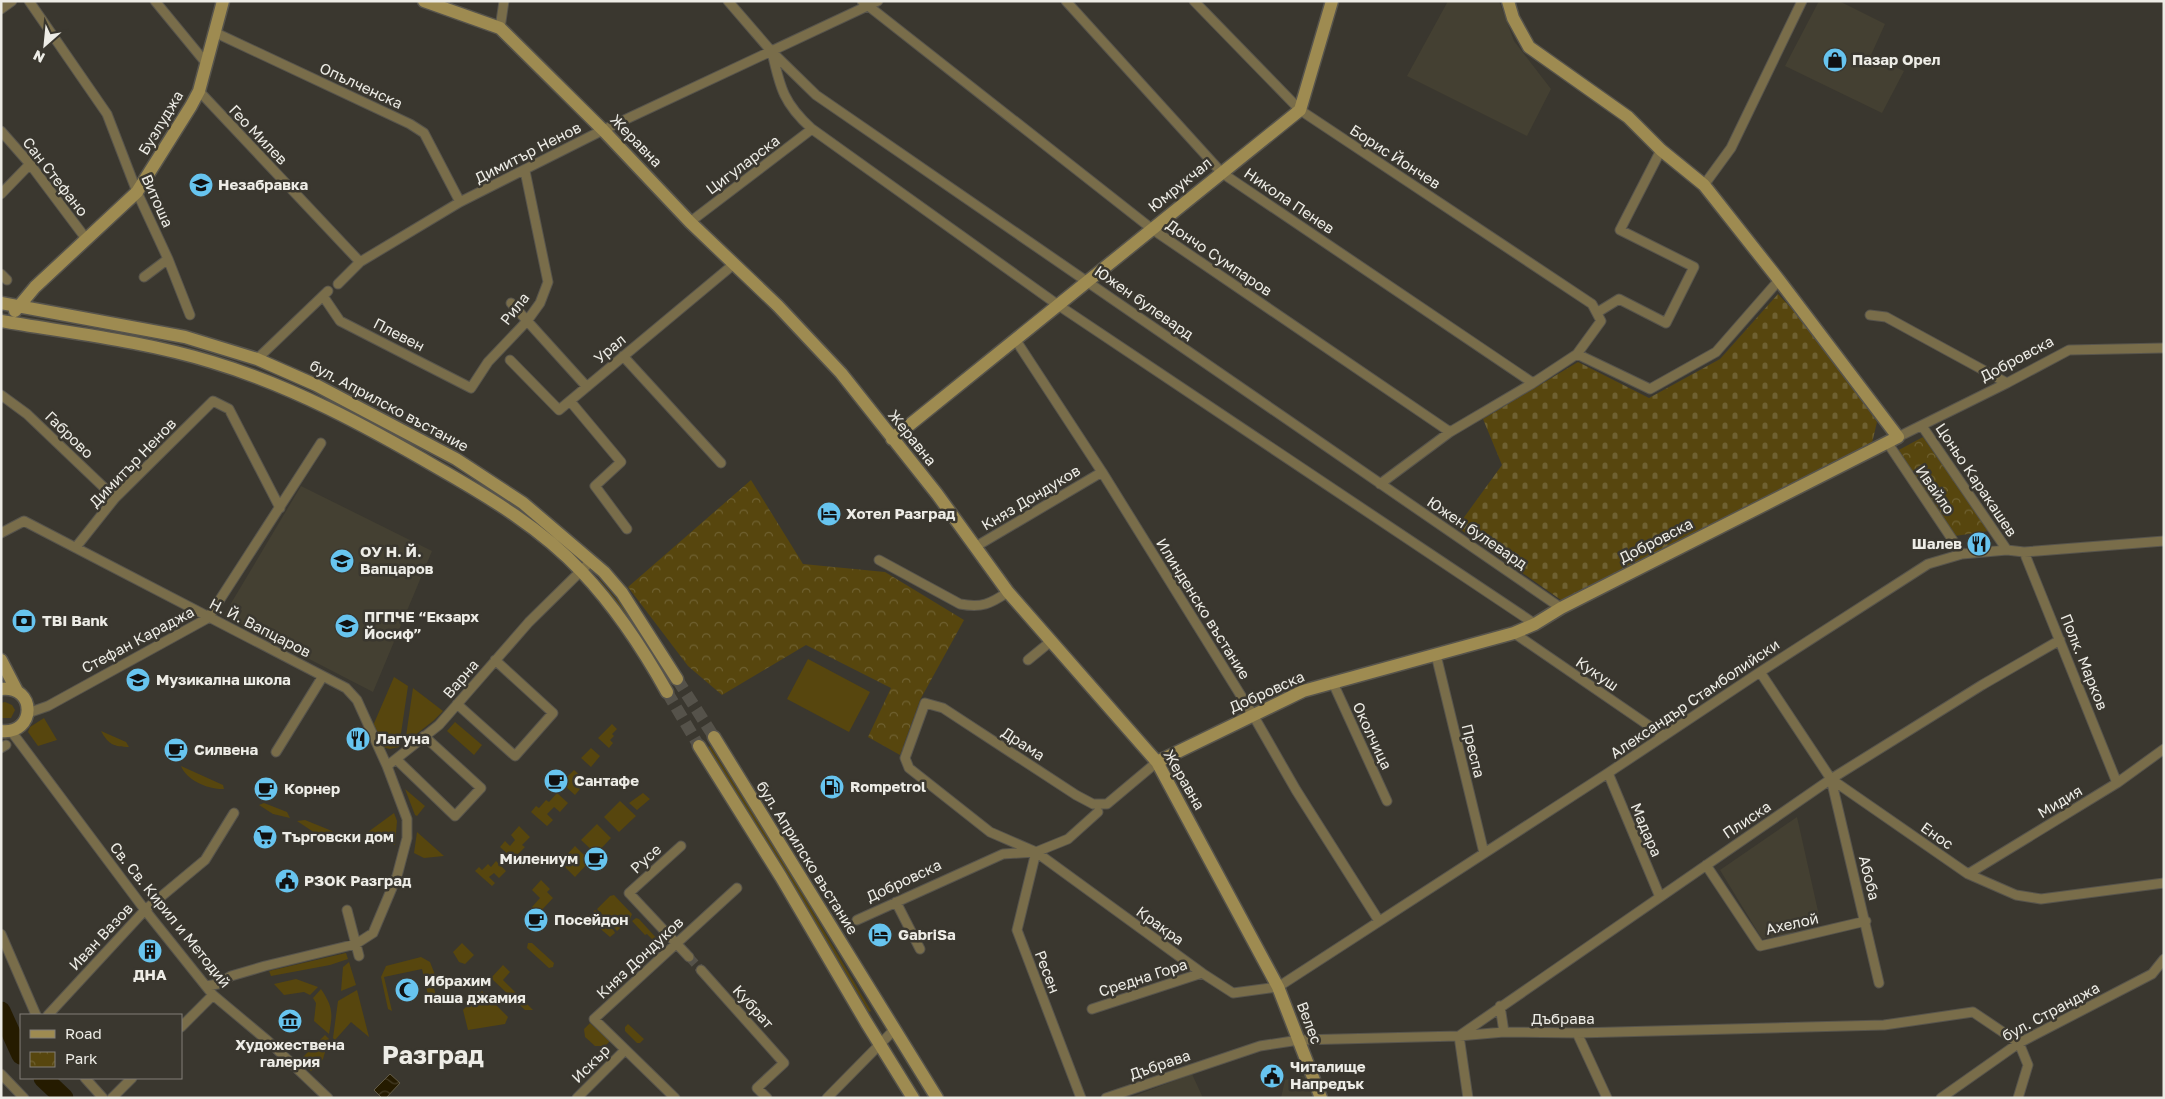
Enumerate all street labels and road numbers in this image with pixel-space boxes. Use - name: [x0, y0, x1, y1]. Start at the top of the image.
- street label: Опълченска: [317, 58, 406, 112]
- street label: Бузлуджа: [134, 87, 186, 158]
- street label: Гео Милев: [226, 101, 292, 168]
- street label: Жеравна: [607, 110, 666, 171]
- street label: Димитър Ненов: [471, 118, 584, 187]
- street label: Борис Йончев: [1347, 120, 1444, 192]
- street label: Цигуларска: [702, 131, 783, 198]
- street label: Сан Стефано: [19, 133, 92, 220]
- street label: Юмрукчал: [1144, 153, 1215, 215]
- street label: Никола Пенев: [1241, 163, 1338, 237]
- street label: Витоша: [138, 171, 178, 230]
- street label: Дончо Сумпаров: [1163, 215, 1276, 299]
- street label: Южен булевард: [1092, 261, 1198, 343]
- street label: Рила: [496, 289, 532, 328]
- street label: Плевен: [371, 314, 428, 355]
- street label: Урал: [590, 330, 629, 367]
- street label: Добровска: [1977, 331, 2056, 385]
- street label: бул. Априлско въстание: [307, 356, 472, 455]
- street label: Жеравна: [885, 406, 941, 469]
- street label: Габрово: [42, 407, 98, 462]
- street label: Димитър Ненов: [85, 414, 179, 511]
- street label: Цоньо Каракашев: [1932, 419, 2021, 540]
- street label: Княз Дондуков: [978, 461, 1083, 534]
- street label: Ивайло: [1913, 462, 1959, 517]
- street label: Южен булевард: [1424, 492, 1531, 572]
- street label: Добровска: [1616, 514, 1696, 566]
- street label: Илинденско въстание: [1153, 535, 1255, 683]
- street label: Н. Й. Вапцаров: [207, 594, 314, 660]
- street label: Стефан Караджа: [78, 602, 197, 676]
- street label: Полк. Марков: [2057, 611, 2112, 712]
- street label: Александър Стамболийски: [1606, 635, 1782, 762]
- street label: Кукуш: [1573, 652, 1622, 694]
- street label: Варна: [439, 655, 482, 701]
- street label: Добровска: [1226, 666, 1307, 716]
- street label: Околчица: [1349, 699, 1396, 772]
- street label: Преспа: [1459, 722, 1489, 780]
- street label: Драма: [999, 723, 1049, 764]
- street label: Жеравна: [1160, 746, 1209, 813]
- street label: бул. Априлско въстание: [753, 777, 863, 938]
- street label: Мидия: [2034, 781, 2085, 821]
- street label: Плиска: [1719, 797, 1774, 842]
- street label: Мадара: [1628, 800, 1666, 859]
- street label: Енос: [1918, 818, 1957, 853]
- street label: Св. Св. Кирил и Методий: [107, 838, 235, 991]
- street label: Русе: [626, 840, 665, 877]
- street label: Абоба: [1856, 854, 1884, 902]
- street label: Добровска: [863, 855, 944, 905]
- street label: Иван Вазов: [65, 899, 136, 974]
- street label: Кракра: [1133, 902, 1188, 948]
- street label: Ахелой: [1764, 908, 1820, 938]
- street label: Княз Дондуков: [592, 913, 686, 1002]
- street label: Ресен: [1032, 948, 1064, 996]
- street label: Средна Гора: [1096, 954, 1189, 1000]
- street label: бул. Странджа: [1999, 978, 2102, 1044]
- street label: Кубрат: [730, 981, 778, 1032]
- street label: Велес: [1294, 999, 1326, 1047]
- street label: Дъбрава: [1531, 1009, 1595, 1027]
- street label: Искър: [567, 1040, 613, 1086]
- street label: Дъбрава: [1127, 1045, 1193, 1083]

